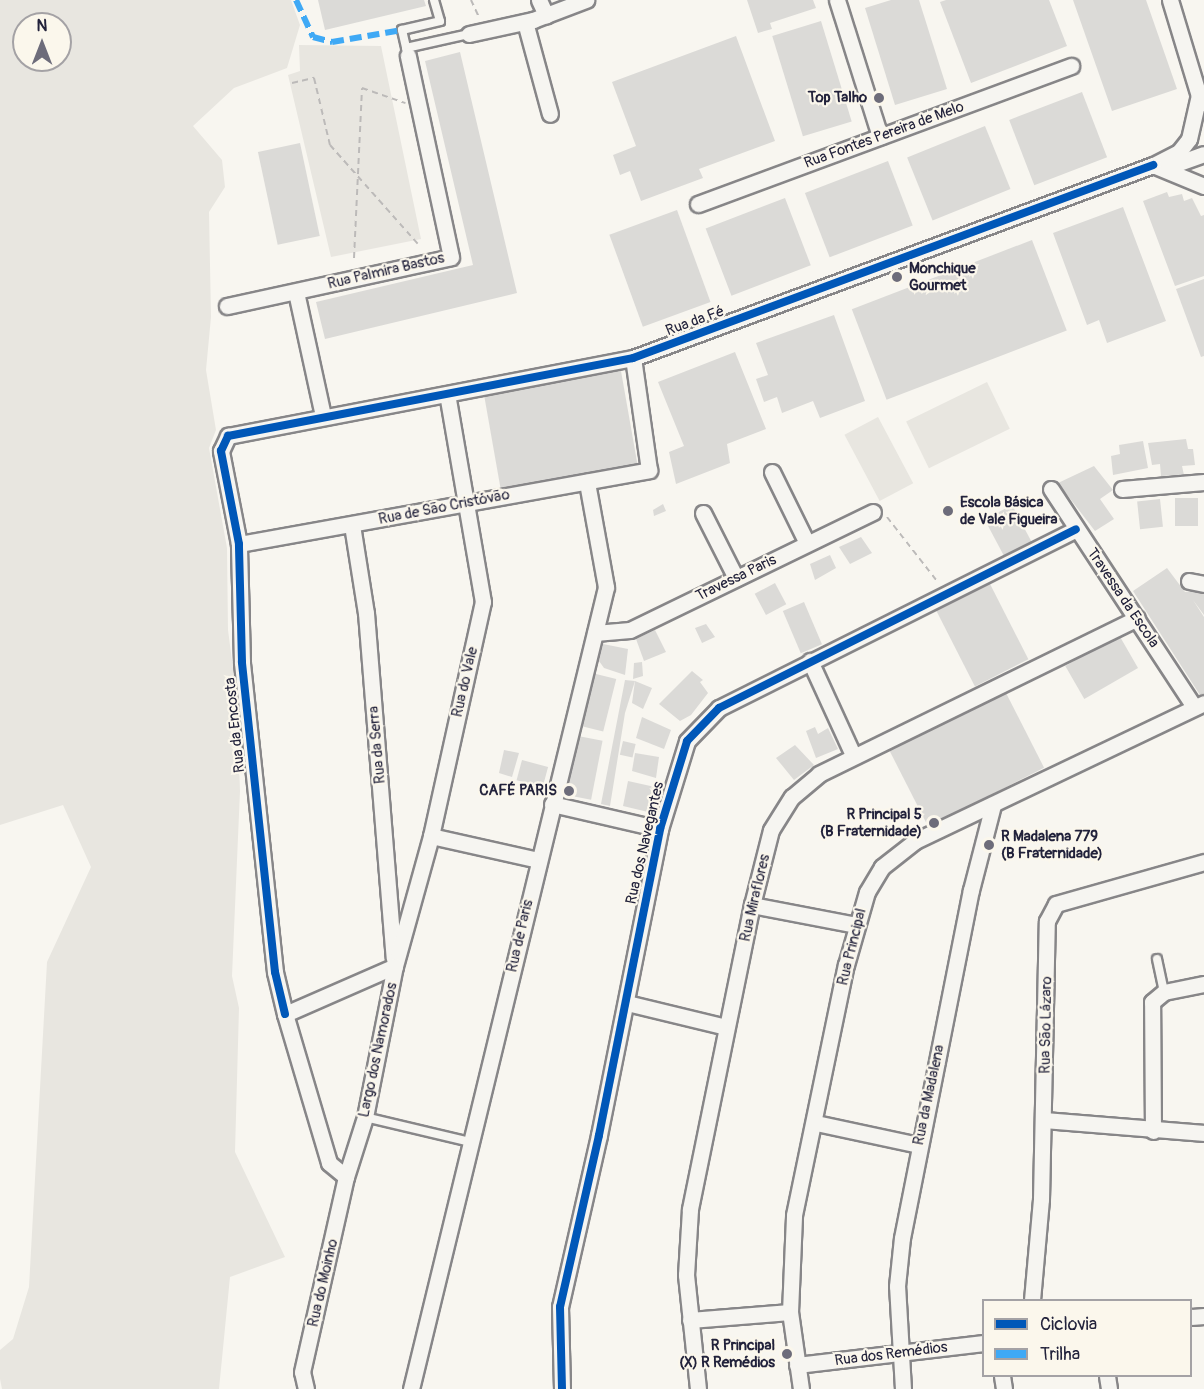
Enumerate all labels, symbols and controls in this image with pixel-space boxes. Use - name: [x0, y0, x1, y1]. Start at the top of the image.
- north arrow: [12, 12, 72, 72]
- text: N: [37, 16, 47, 36]
- place label: Top Talho: [808, 89, 867, 107]
- marker: Top Talho: [872, 91, 886, 105]
- street label: Rua Fontes Pereira de Melo: [802, 98, 966, 172]
- street label: Rua Palmira Bastos: [326, 249, 446, 293]
- place label: Monchique Gourmet: [909, 259, 976, 294]
- marker: Monchique Gourmet: [890, 270, 904, 284]
- street label: Rua da Fé: [663, 302, 727, 340]
- street label: Rua de São Cristóvão: [377, 485, 511, 529]
- place label: Escola Básica de Vale Figueira: [960, 493, 1058, 528]
- marker: Escola Básica de Vale Figueira: [941, 504, 955, 518]
- street label: Travessa da Escola: [1083, 545, 1163, 651]
- street label: Travessa Paris: [693, 551, 779, 605]
- street label: Rua do Vale: [448, 645, 482, 719]
- street label: Rua da Encosta: [221, 676, 249, 774]
- street label: Rua da Serra: [365, 705, 389, 785]
- street label: Rua dos Navegantes: [622, 780, 668, 906]
- place label: CAFÉ PARIS: [479, 782, 557, 800]
- marker: CAFÉ PARIS: [562, 784, 576, 798]
- place label: R Principal 5 (B Fraternidade): [820, 805, 922, 840]
- marker: R Principal 5 (B Fraternidade): [927, 816, 941, 830]
- place label: R Madalena 779 (B Fraternidade): [1001, 827, 1103, 862]
- marker: R Madalena 779 (B Fraternidade): [982, 838, 996, 852]
- street label: Rua Miraflores: [736, 853, 774, 943]
- street label: Rua de Paris: [503, 898, 537, 974]
- street label: Rua Principal: [834, 907, 870, 987]
- street label: Rua São Lázaro: [1036, 976, 1056, 1074]
- street label: Largo dos Namorados: [355, 981, 401, 1119]
- street label: Rua da Madalena: [910, 1043, 948, 1147]
- street label: Rua do Moinho: [304, 1237, 342, 1329]
- legend: [982, 1299, 1192, 1377]
- text: Ciclovia: [1040, 1313, 1097, 1336]
- place label: R Principal (X) R Remédios: [679, 1336, 775, 1371]
- street label: Rua dos Remédios: [834, 1338, 948, 1370]
- text: Trilha: [1040, 1343, 1080, 1366]
- marker: R Principal (X) R Remédios: [780, 1347, 794, 1361]

